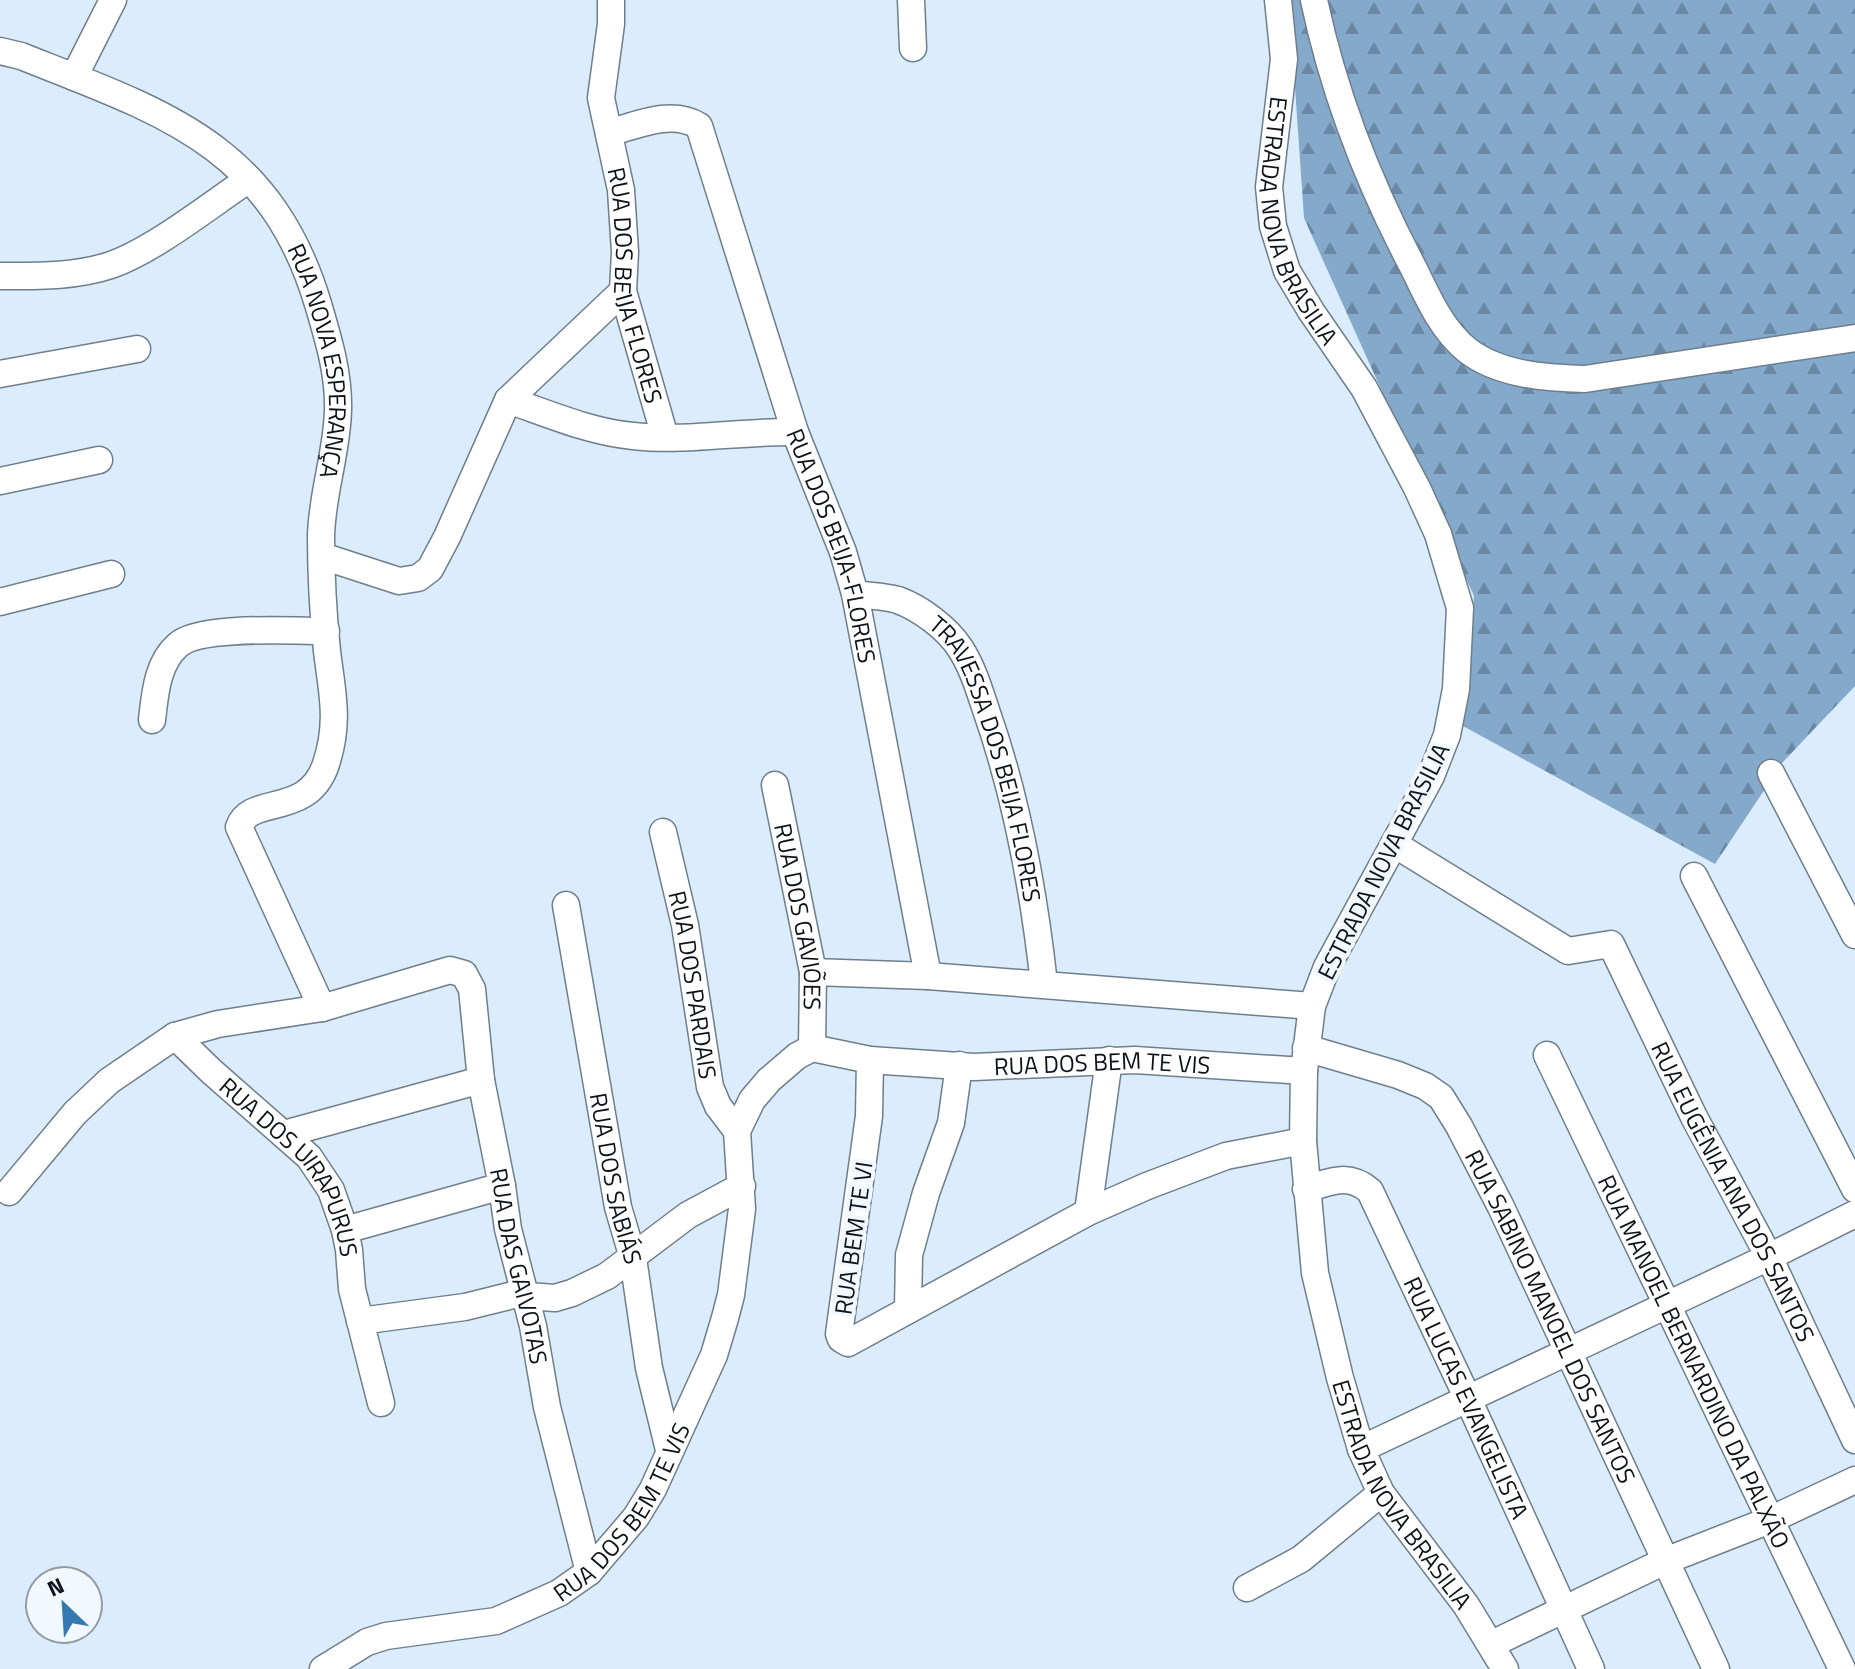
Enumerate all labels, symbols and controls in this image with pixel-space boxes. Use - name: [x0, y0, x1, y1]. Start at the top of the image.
- street label: ESTRADA NOVA BRASILIA: [1250, 95, 1347, 352]
- street label: RUA DOS BEIJA FLORES: [599, 164, 672, 408]
- street label: RUA NOVA ESPERANÇA: [279, 237, 356, 482]
- street label: RUA DOS BEIJA-FLORES: [777, 423, 886, 666]
- street label: TRAVESSA DOS BEIJA FLORES: [922, 606, 1051, 905]
- street label: ESTRADA NOVA BRASILIA: [1308, 736, 1458, 986]
- street label: RUA DOS GAVIÕES: [765, 820, 831, 1010]
- street label: RUA DOS PARDAIS: [659, 887, 727, 1082]
- street label: RUA EUGÊNIA ANA DOS SANTOS: [1642, 1035, 1824, 1348]
- street label: RUA DOS BEM TE VIS: [993, 1042, 1212, 1084]
- street label: RUA DOS UIRAPURUS: [212, 1068, 368, 1260]
- street label: RUA DOS SABIÁS: [581, 1090, 652, 1268]
- street label: RUA SABINO MANOEL DOS SANTOS: [1456, 1143, 1645, 1489]
- street label: RUA BEM TE VI: [824, 1159, 882, 1317]
- street label: RUA DAS GAIVOTAS: [481, 1165, 557, 1367]
- street label: RUA MANOEL BERNARDINO DA PALXÃO: [1589, 1169, 1799, 1554]
- street label: RUA LUCAS EVANGELISTA: [1395, 1271, 1538, 1525]
- street label: ESTRADA NOVA BRASILIA: [1323, 1375, 1481, 1617]
- street label: RUA DOS BEM TE VIS: [545, 1417, 699, 1610]
- north arrow: [24, 1565, 104, 1645]
- text: N: [41, 1568, 70, 1606]

